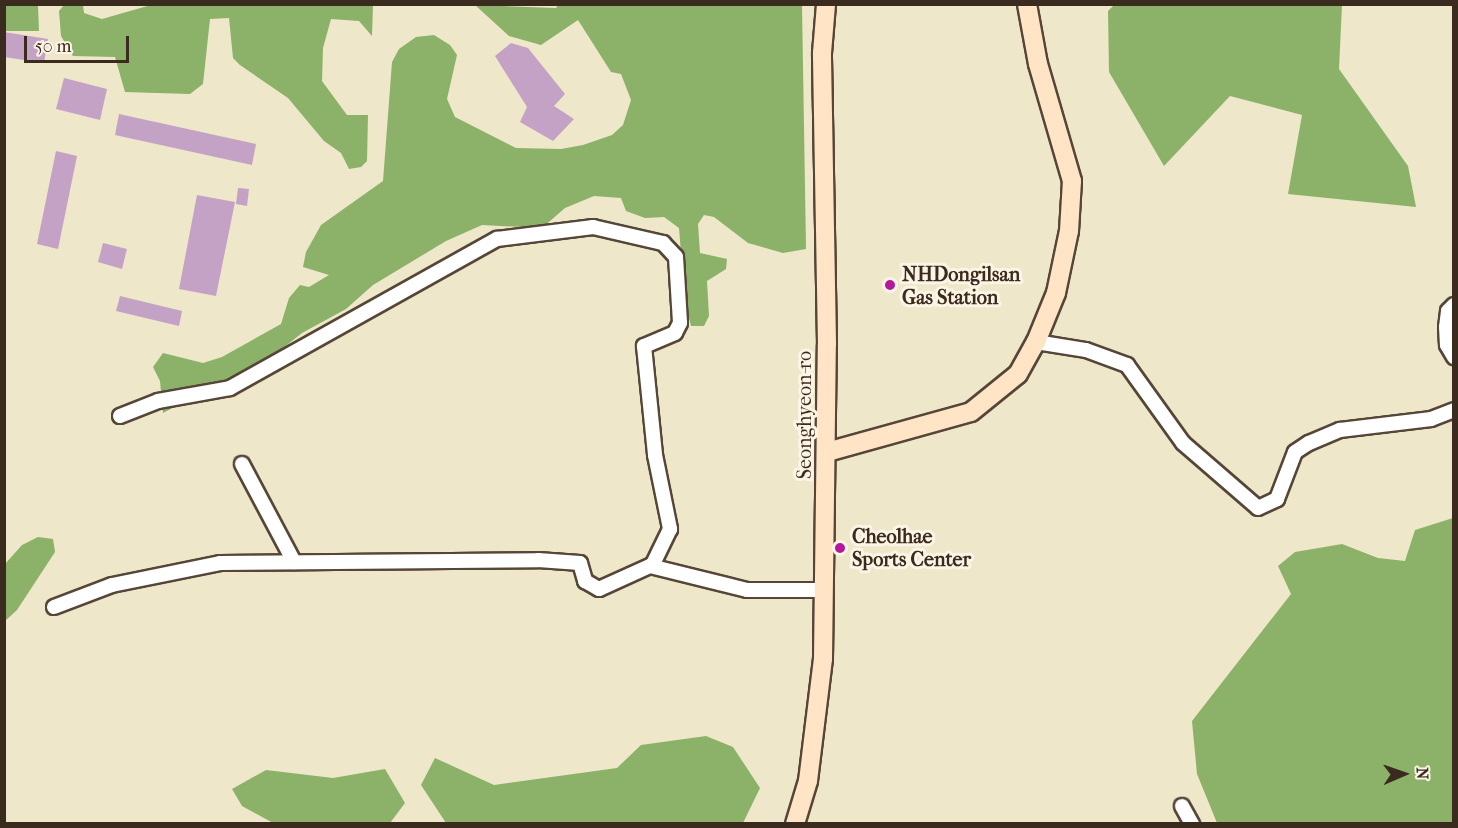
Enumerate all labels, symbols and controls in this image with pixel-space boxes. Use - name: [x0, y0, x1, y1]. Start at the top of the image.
- scale bar: [27, 24, 132, 62]
- text: 50 m: [35, 36, 71, 57]
- place label: NHDongilsan Gas Station: [902, 262, 1020, 309]
- marker: NHDongilsan Gas Station: [883, 278, 897, 292]
- street label: Seonghyeon-ro: [792, 351, 816, 479]
- place label: Cheolhae Sports Center: [852, 524, 971, 571]
- marker: Cheolhae Sports Center: [833, 541, 847, 555]
- north arrow: [1374, 744, 1434, 804]
- text: N: [1413, 767, 1432, 780]

